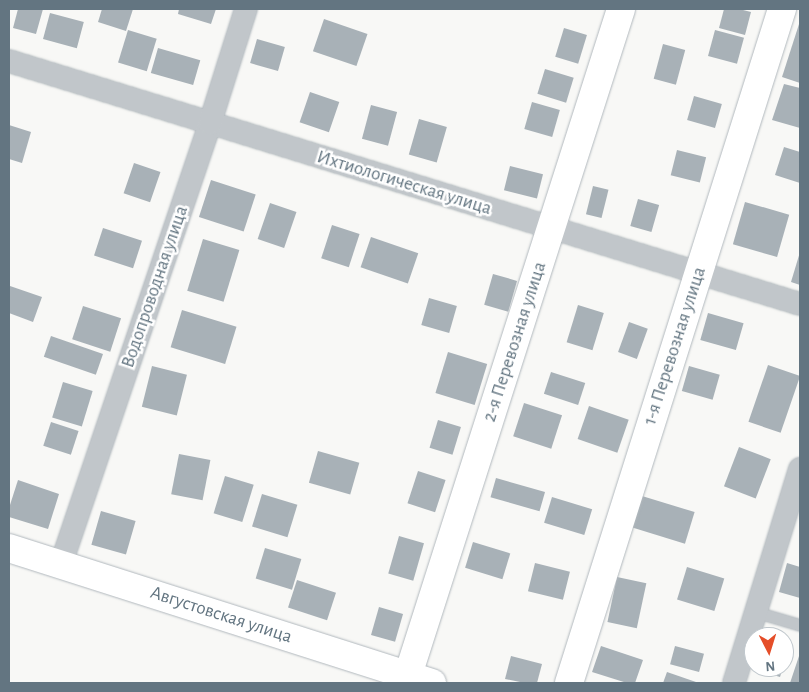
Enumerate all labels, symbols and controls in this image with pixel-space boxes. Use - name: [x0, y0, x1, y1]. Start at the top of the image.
- street label: Ихтиологическая улица: [314, 146, 494, 220]
- street label: Водопроводная улица: [117, 203, 193, 371]
- street label: 2-я Перевозная улица: [478, 259, 552, 425]
- street label: 1-я Перевозная улица: [639, 264, 711, 428]
- street label: Августовская улица: [147, 581, 295, 649]
- north arrow: [744, 627, 794, 677]
- text: N: [765, 659, 776, 673]

